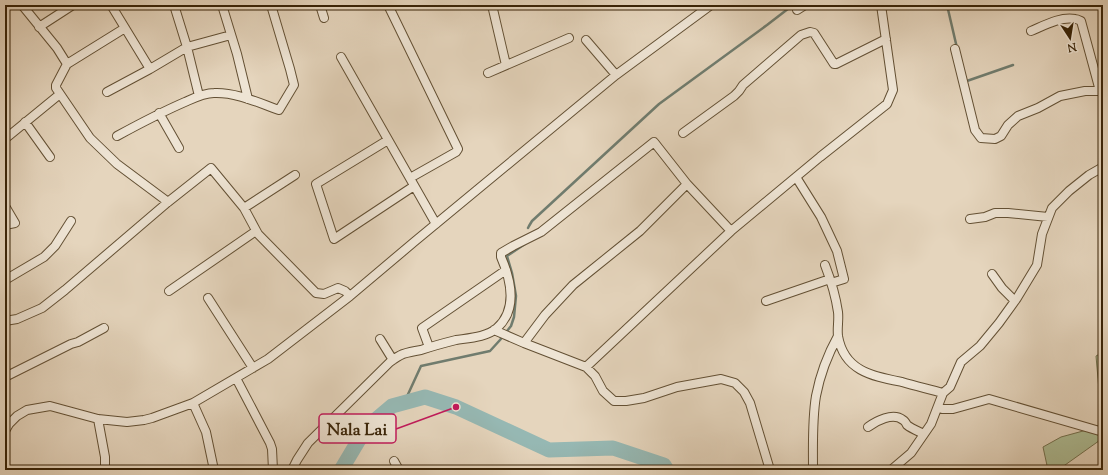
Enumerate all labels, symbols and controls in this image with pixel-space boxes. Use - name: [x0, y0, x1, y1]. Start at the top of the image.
- north arrow: [1050, 18, 1090, 58]
- text: N: [1066, 38, 1079, 56]
- callout: Nala Lai: [319, 414, 396, 443]
- text: Nala Lai: [327, 419, 387, 443]

